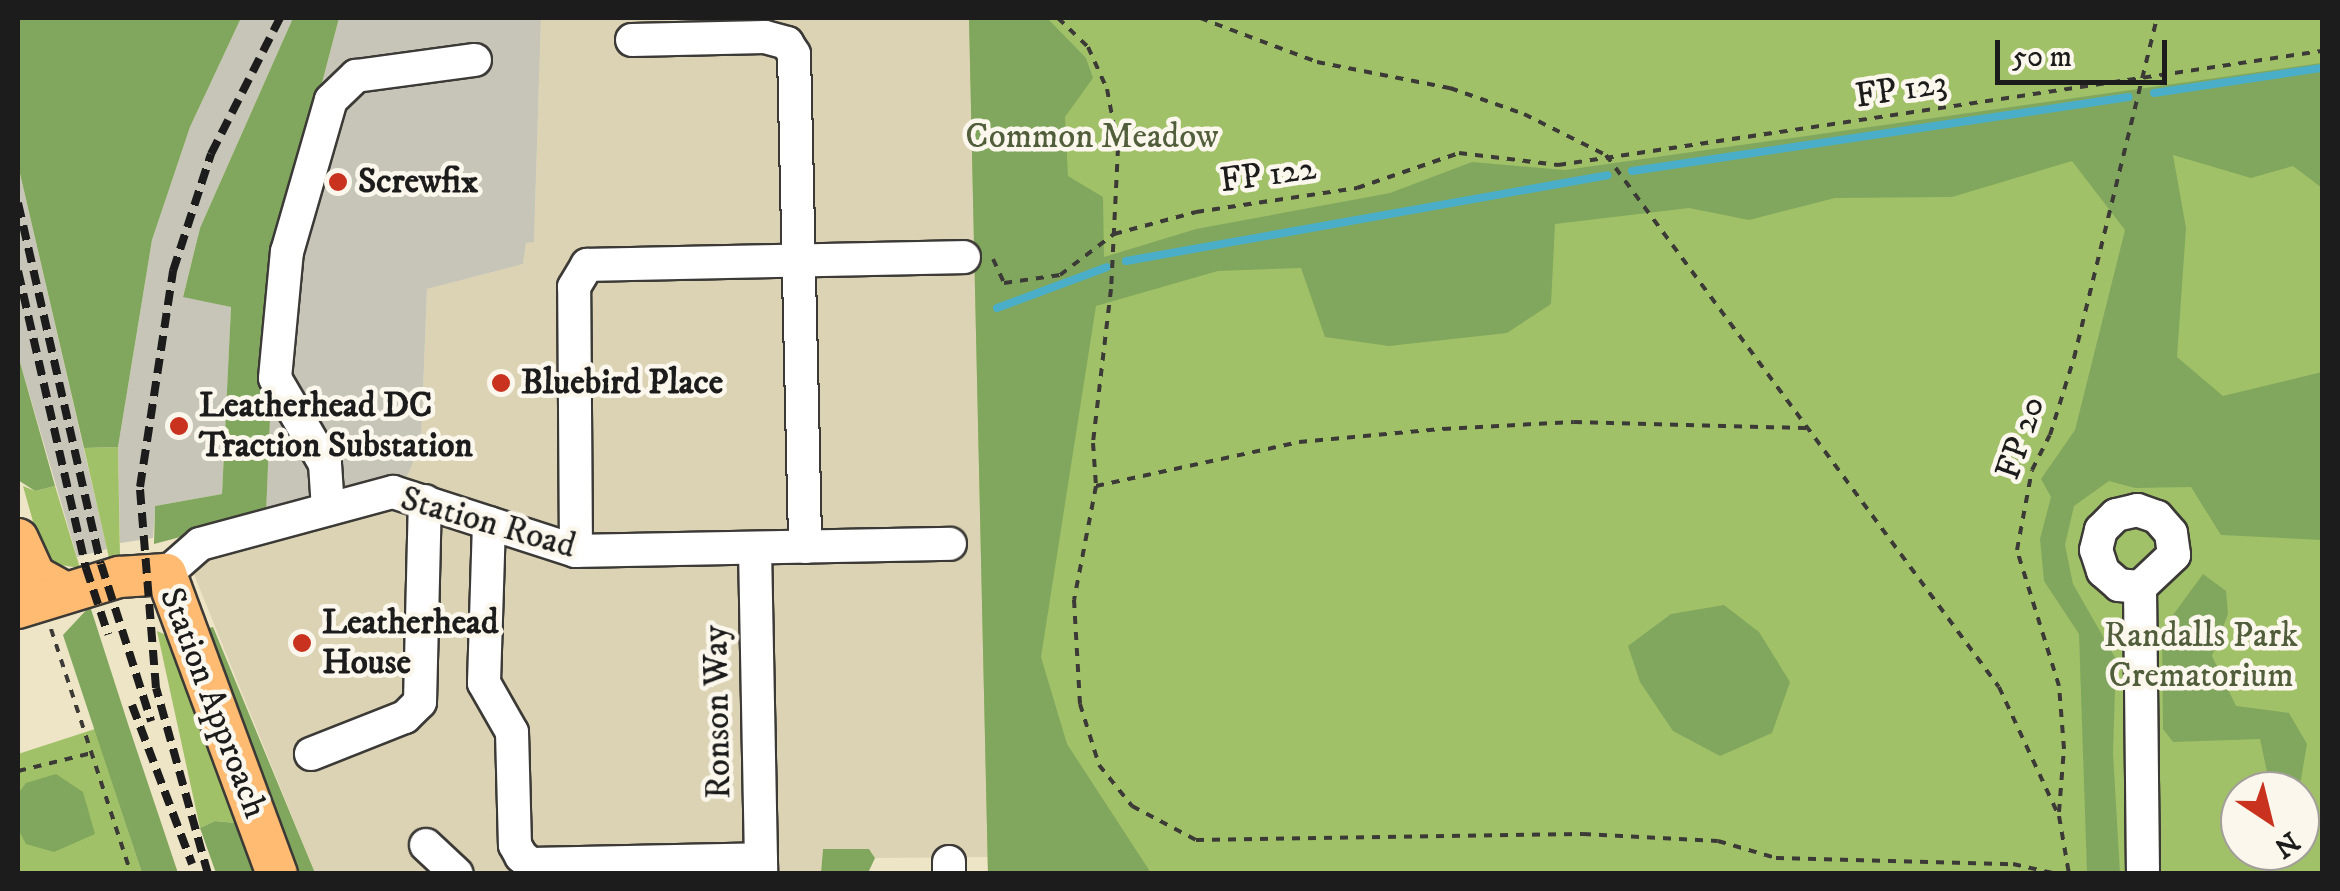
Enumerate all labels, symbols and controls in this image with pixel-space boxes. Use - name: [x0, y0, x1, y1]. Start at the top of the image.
- scale bar: [2000, 20, 2172, 82]
- text: 50 m: [2012, 39, 2072, 76]
- street label: FP 123: [1852, 62, 1950, 118]
- park label: Common Meadow: [965, 116, 1219, 158]
- street label: FP 122: [1217, 147, 1319, 203]
- place label: Screwfix: [358, 161, 478, 203]
- marker: Screwfix: [327, 171, 349, 193]
- place label: Bluebird Place: [521, 362, 723, 404]
- marker: Bluebird Place: [490, 372, 512, 394]
- place label: Leatherhead DC Traction Substation: [199, 385, 473, 467]
- street label: FP 20: [1987, 391, 2055, 485]
- marker: Leatherhead DC Traction Substation: [168, 415, 190, 437]
- street label: Station Road: [396, 478, 580, 568]
- street label: Station Approach: [150, 582, 276, 824]
- place label: Leatherhead House: [322, 602, 498, 684]
- park label: Randalls Park Crematorium: [2104, 615, 2298, 697]
- street label: Ronson Way: [695, 625, 741, 799]
- marker: Leatherhead House: [291, 632, 313, 654]
- north arrow: [2220, 771, 2320, 871]
- text: N: [2267, 823, 2306, 865]

